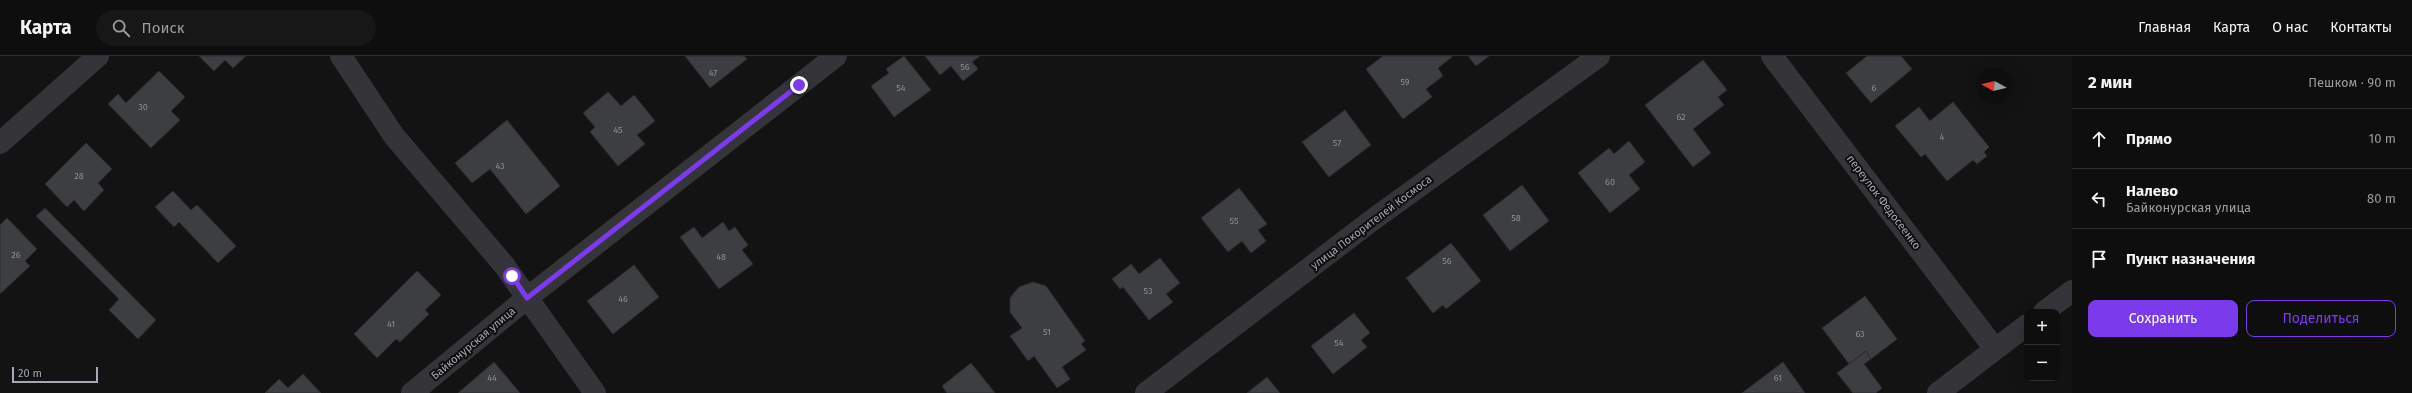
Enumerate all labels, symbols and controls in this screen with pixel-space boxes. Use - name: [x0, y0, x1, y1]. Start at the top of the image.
- search box: [96, 10, 376, 46]
- text: Карта: [20, 16, 72, 39]
- icon: search: [110, 17, 132, 39]
- text: Поиск: [142, 19, 184, 37]
- text: Главная: [2138, 19, 2191, 36]
- text: Карта: [2213, 19, 2250, 36]
- text: О нас: [2272, 19, 2308, 36]
- text: Контакты: [2330, 19, 2392, 36]
- house number: 56: [960, 62, 970, 72]
- house number: 47: [709, 68, 717, 78]
- north arrow: [1976, 68, 2012, 104]
- text: 2 мин: [2088, 72, 2132, 93]
- text: Пешком · 90 m: [2308, 75, 2396, 90]
- route end: [790, 76, 808, 94]
- house number: 59: [1400, 77, 1410, 87]
- house number: 54: [896, 83, 906, 93]
- house number: 6: [1872, 83, 1877, 93]
- house number: 30: [138, 102, 148, 112]
- house number: 62: [1676, 112, 1686, 122]
- house number: 45: [613, 125, 623, 135]
- icon: ahead: [2088, 128, 2110, 150]
- text: Прямо: [2126, 130, 2172, 148]
- text: 10 m: [2369, 131, 2396, 146]
- house number: 4: [1940, 132, 1945, 142]
- house number: 57: [1333, 138, 1341, 148]
- street label: переулок Федосеенко: [1844, 153, 1923, 252]
- house number: 43: [495, 161, 505, 171]
- house number: 28: [74, 171, 84, 181]
- street label: улица Покорителей Космоса: [1308, 173, 1434, 272]
- house number: 60: [1605, 177, 1615, 187]
- text: Налево: [2126, 182, 2178, 200]
- icon: left: [2088, 188, 2110, 210]
- text: 80 m: [2367, 191, 2396, 206]
- text: Байконурская улица: [2126, 200, 2251, 215]
- house number: 58: [1511, 213, 1521, 223]
- house number: 55: [1230, 216, 1239, 226]
- icon: arrive: [2088, 248, 2110, 270]
- house number: 26: [11, 250, 21, 260]
- text: Пункт назначения: [2126, 250, 2255, 268]
- house number: 48: [716, 252, 726, 262]
- house number: 56: [1442, 256, 1452, 266]
- route start: [503, 267, 521, 285]
- house number: 53: [1144, 286, 1152, 296]
- house number: 46: [618, 294, 628, 304]
- button: Сохранить: [2088, 300, 2238, 337]
- button: Поделиться: [2246, 300, 2396, 337]
- street label: Байконурская улица: [429, 304, 518, 382]
- map controls: [2024, 309, 2060, 381]
- button: +: [2024, 309, 2060, 345]
- house number: 41: [387, 319, 395, 329]
- house number: 51: [1043, 327, 1051, 337]
- house number: 63: [1855, 329, 1865, 339]
- house number: 54: [1334, 338, 1344, 348]
- button: −: [2024, 345, 2060, 381]
- scale bar: [12, 365, 98, 384]
- text: 20 m: [18, 367, 42, 380]
- house number: 44: [487, 373, 497, 383]
- house number: 61: [1774, 373, 1782, 383]

